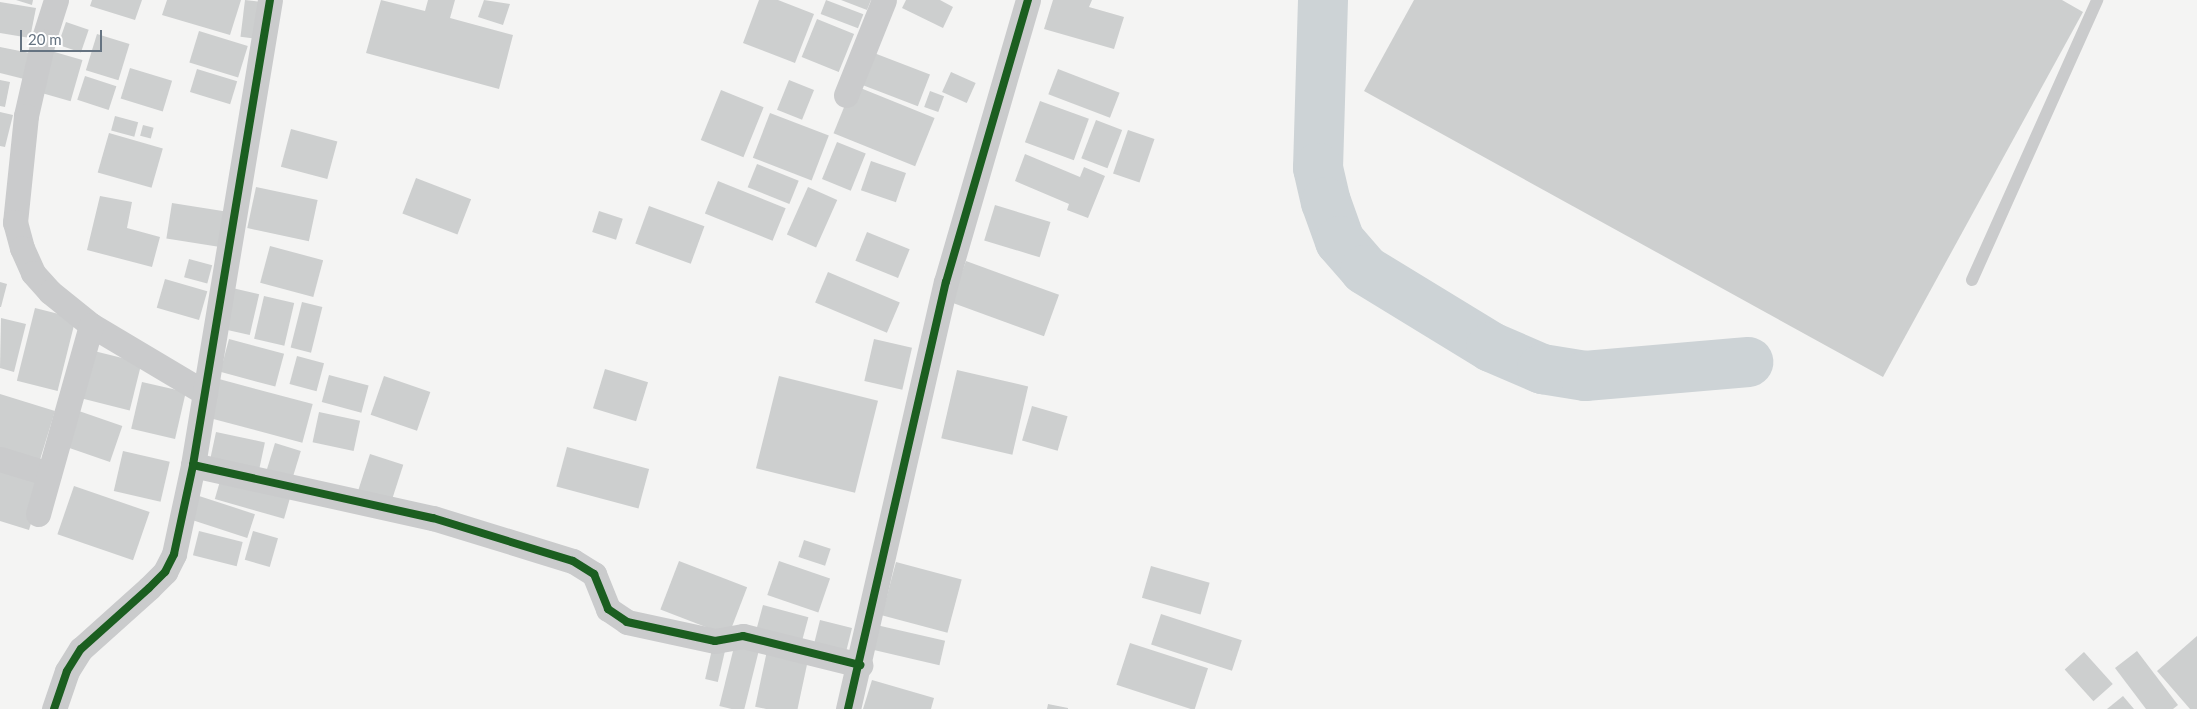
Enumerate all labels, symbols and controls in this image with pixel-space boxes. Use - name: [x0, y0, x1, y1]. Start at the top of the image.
- scale bar: [22, 20, 105, 52]
- text: 20 m: [28, 30, 62, 48]

